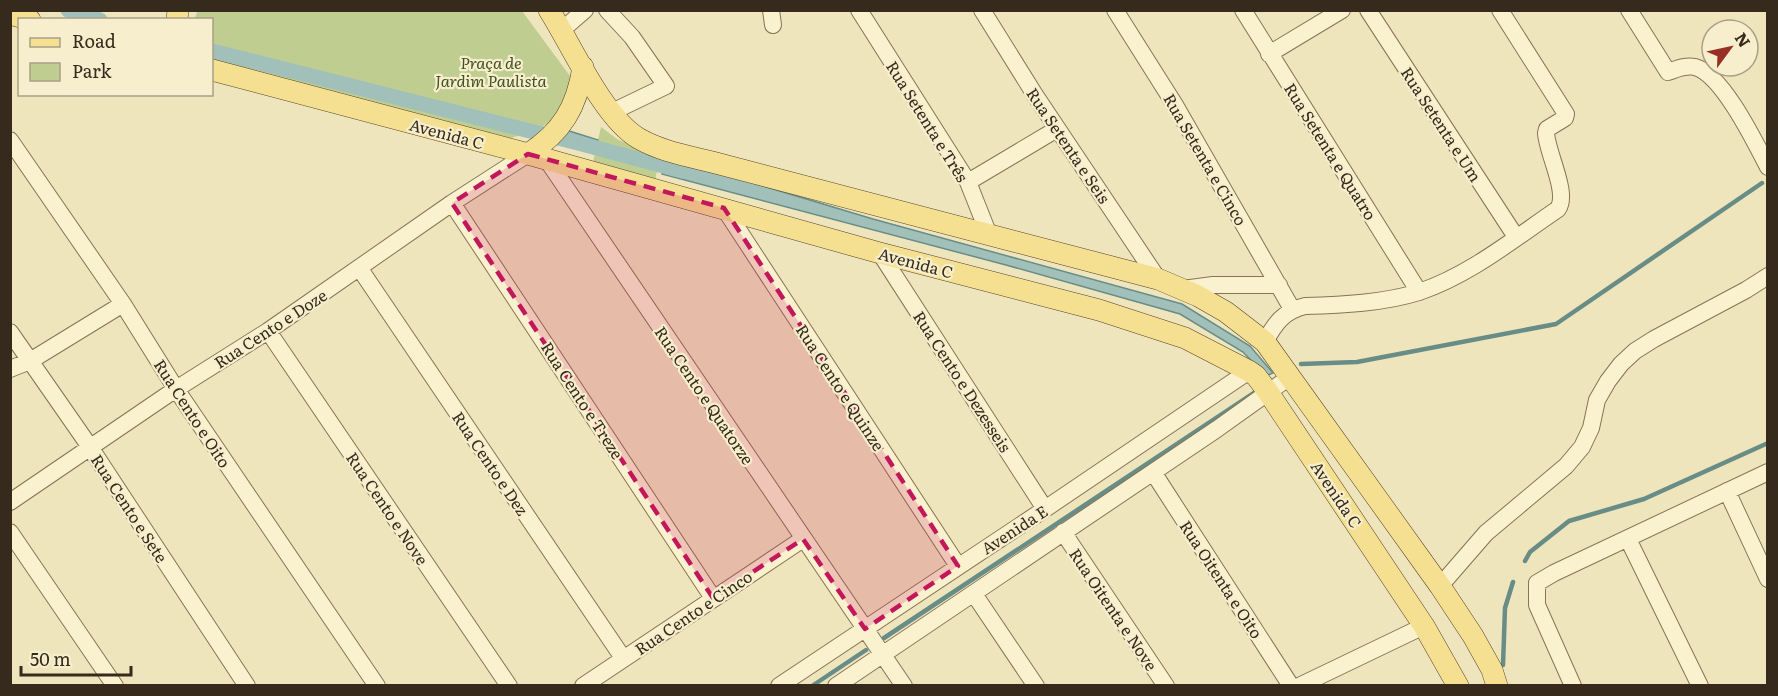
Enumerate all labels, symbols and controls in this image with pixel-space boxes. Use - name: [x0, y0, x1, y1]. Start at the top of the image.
- legend: [18, 18, 213, 96]
- north arrow: [1700, 18, 1760, 78]
- text: Road: [72, 27, 116, 54]
- text: N: [1730, 27, 1757, 51]
- park label: Praça de Jardim Paulista: [435, 50, 548, 92]
- street label: Rua Setenta e Três: [881, 56, 975, 186]
- text: Park: [72, 57, 113, 84]
- street label: Rua Setenta e Um: [1396, 62, 1489, 187]
- street label: Rua Setenta e Quatro: [1279, 78, 1383, 224]
- street label: Rua Setenta e Seis: [1021, 82, 1117, 208]
- street label: Rua Setenta e Cinco: [1158, 88, 1254, 230]
- street label: Avenida C: [407, 112, 487, 154]
- street label: Avenida C: [876, 241, 956, 283]
- street label: Rua Cento e Doze: [209, 282, 331, 374]
- street label: Rua Cento e Dezesseis: [908, 306, 1018, 456]
- street label: Rua Cento e Quinze: [791, 319, 891, 455]
- street label: Rua Cento e Quatorze: [650, 321, 760, 469]
- street label: Rua Cento e Treze: [536, 336, 630, 464]
- street label: Rua Cento e Oito: [149, 354, 237, 472]
- street label: Rua Cento e Dez: [447, 406, 535, 520]
- street label: Rua Cento e Nove: [341, 447, 435, 569]
- street label: Rua Cento e Sete: [86, 449, 174, 567]
- street label: Avenida C: [1306, 456, 1368, 532]
- street label: Avenida E: [976, 498, 1052, 560]
- street label: Rua Oitenta e Oito: [1175, 515, 1269, 643]
- street label: Rua Oitenta e Nove: [1064, 543, 1164, 675]
- street label: Rua Cento e Cinco: [629, 564, 757, 660]
- scale bar: [21, 639, 130, 677]
- text: 50 m: [30, 645, 71, 672]

